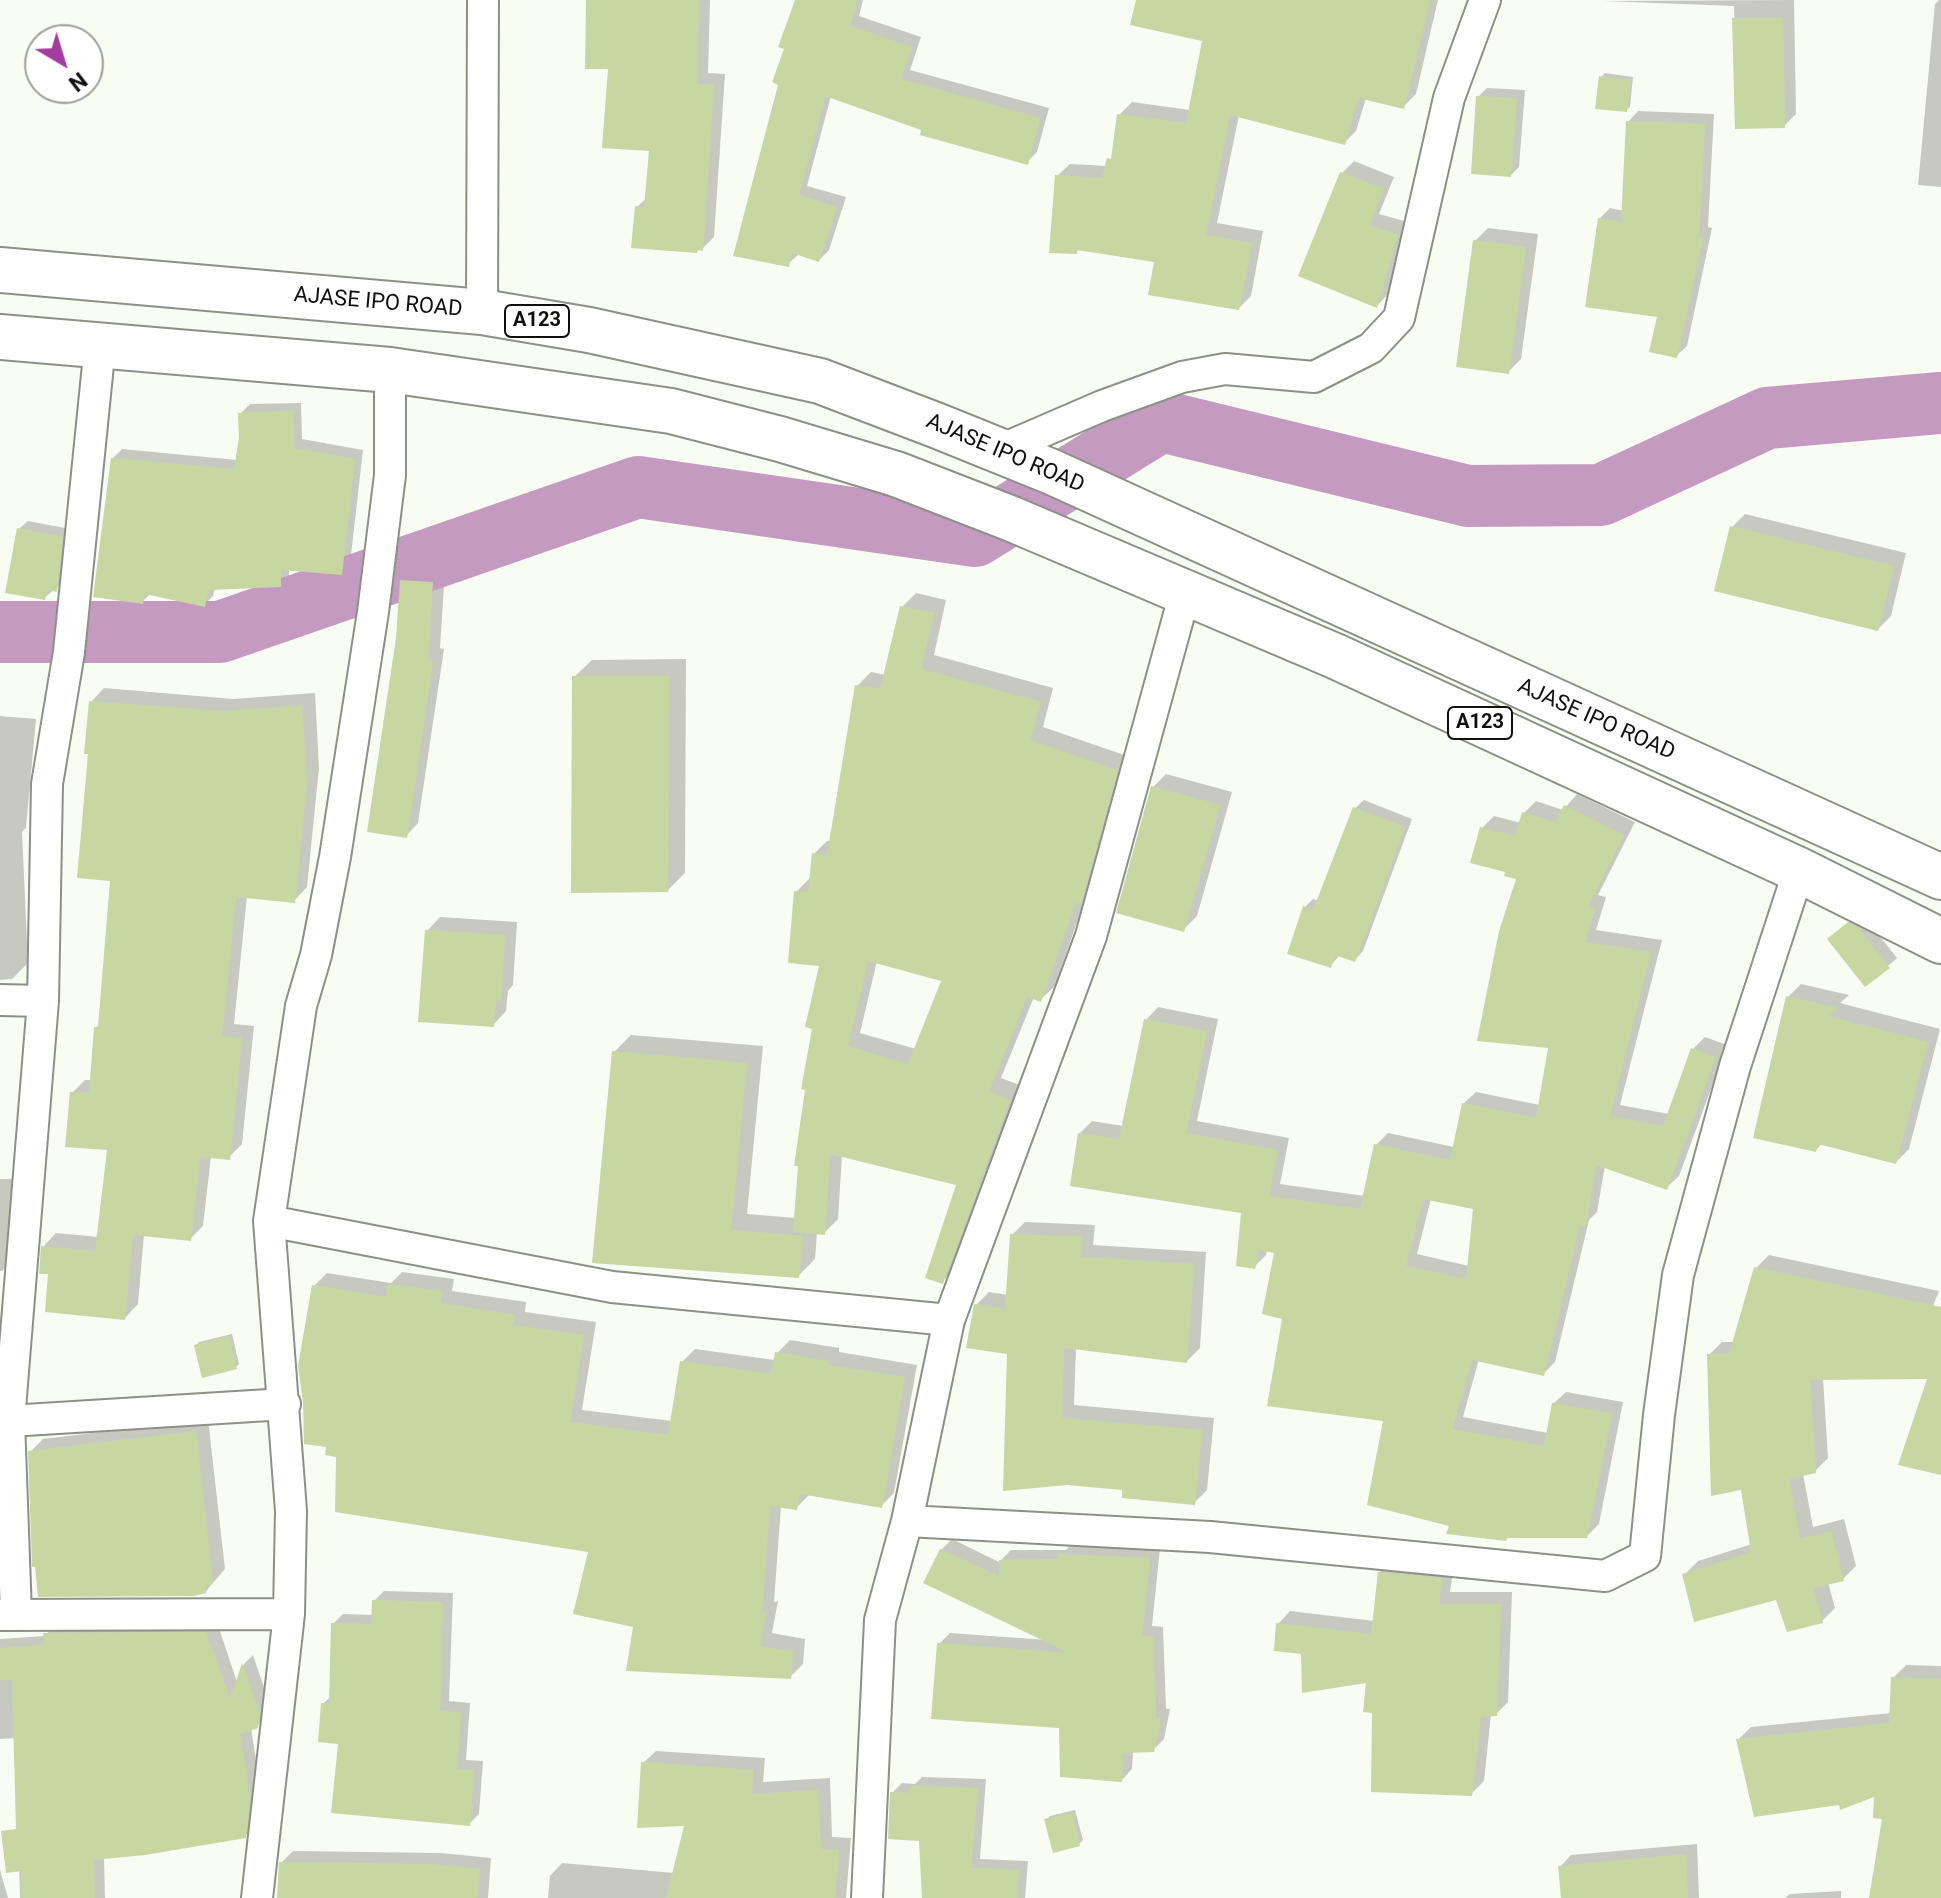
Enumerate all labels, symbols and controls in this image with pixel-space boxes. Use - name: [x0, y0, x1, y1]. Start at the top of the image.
- north arrow: [24, 24, 104, 104]
- text: N: [64, 67, 92, 96]
- street label: AJASE IPO ROAD: [293, 282, 463, 324]
- road number: A123: [505, 305, 569, 337]
- street label: AJASE IPO ROAD: [922, 409, 1088, 499]
- street label: AJASE IPO ROAD: [1513, 674, 1679, 766]
- road number: A123: [1448, 707, 1512, 739]

